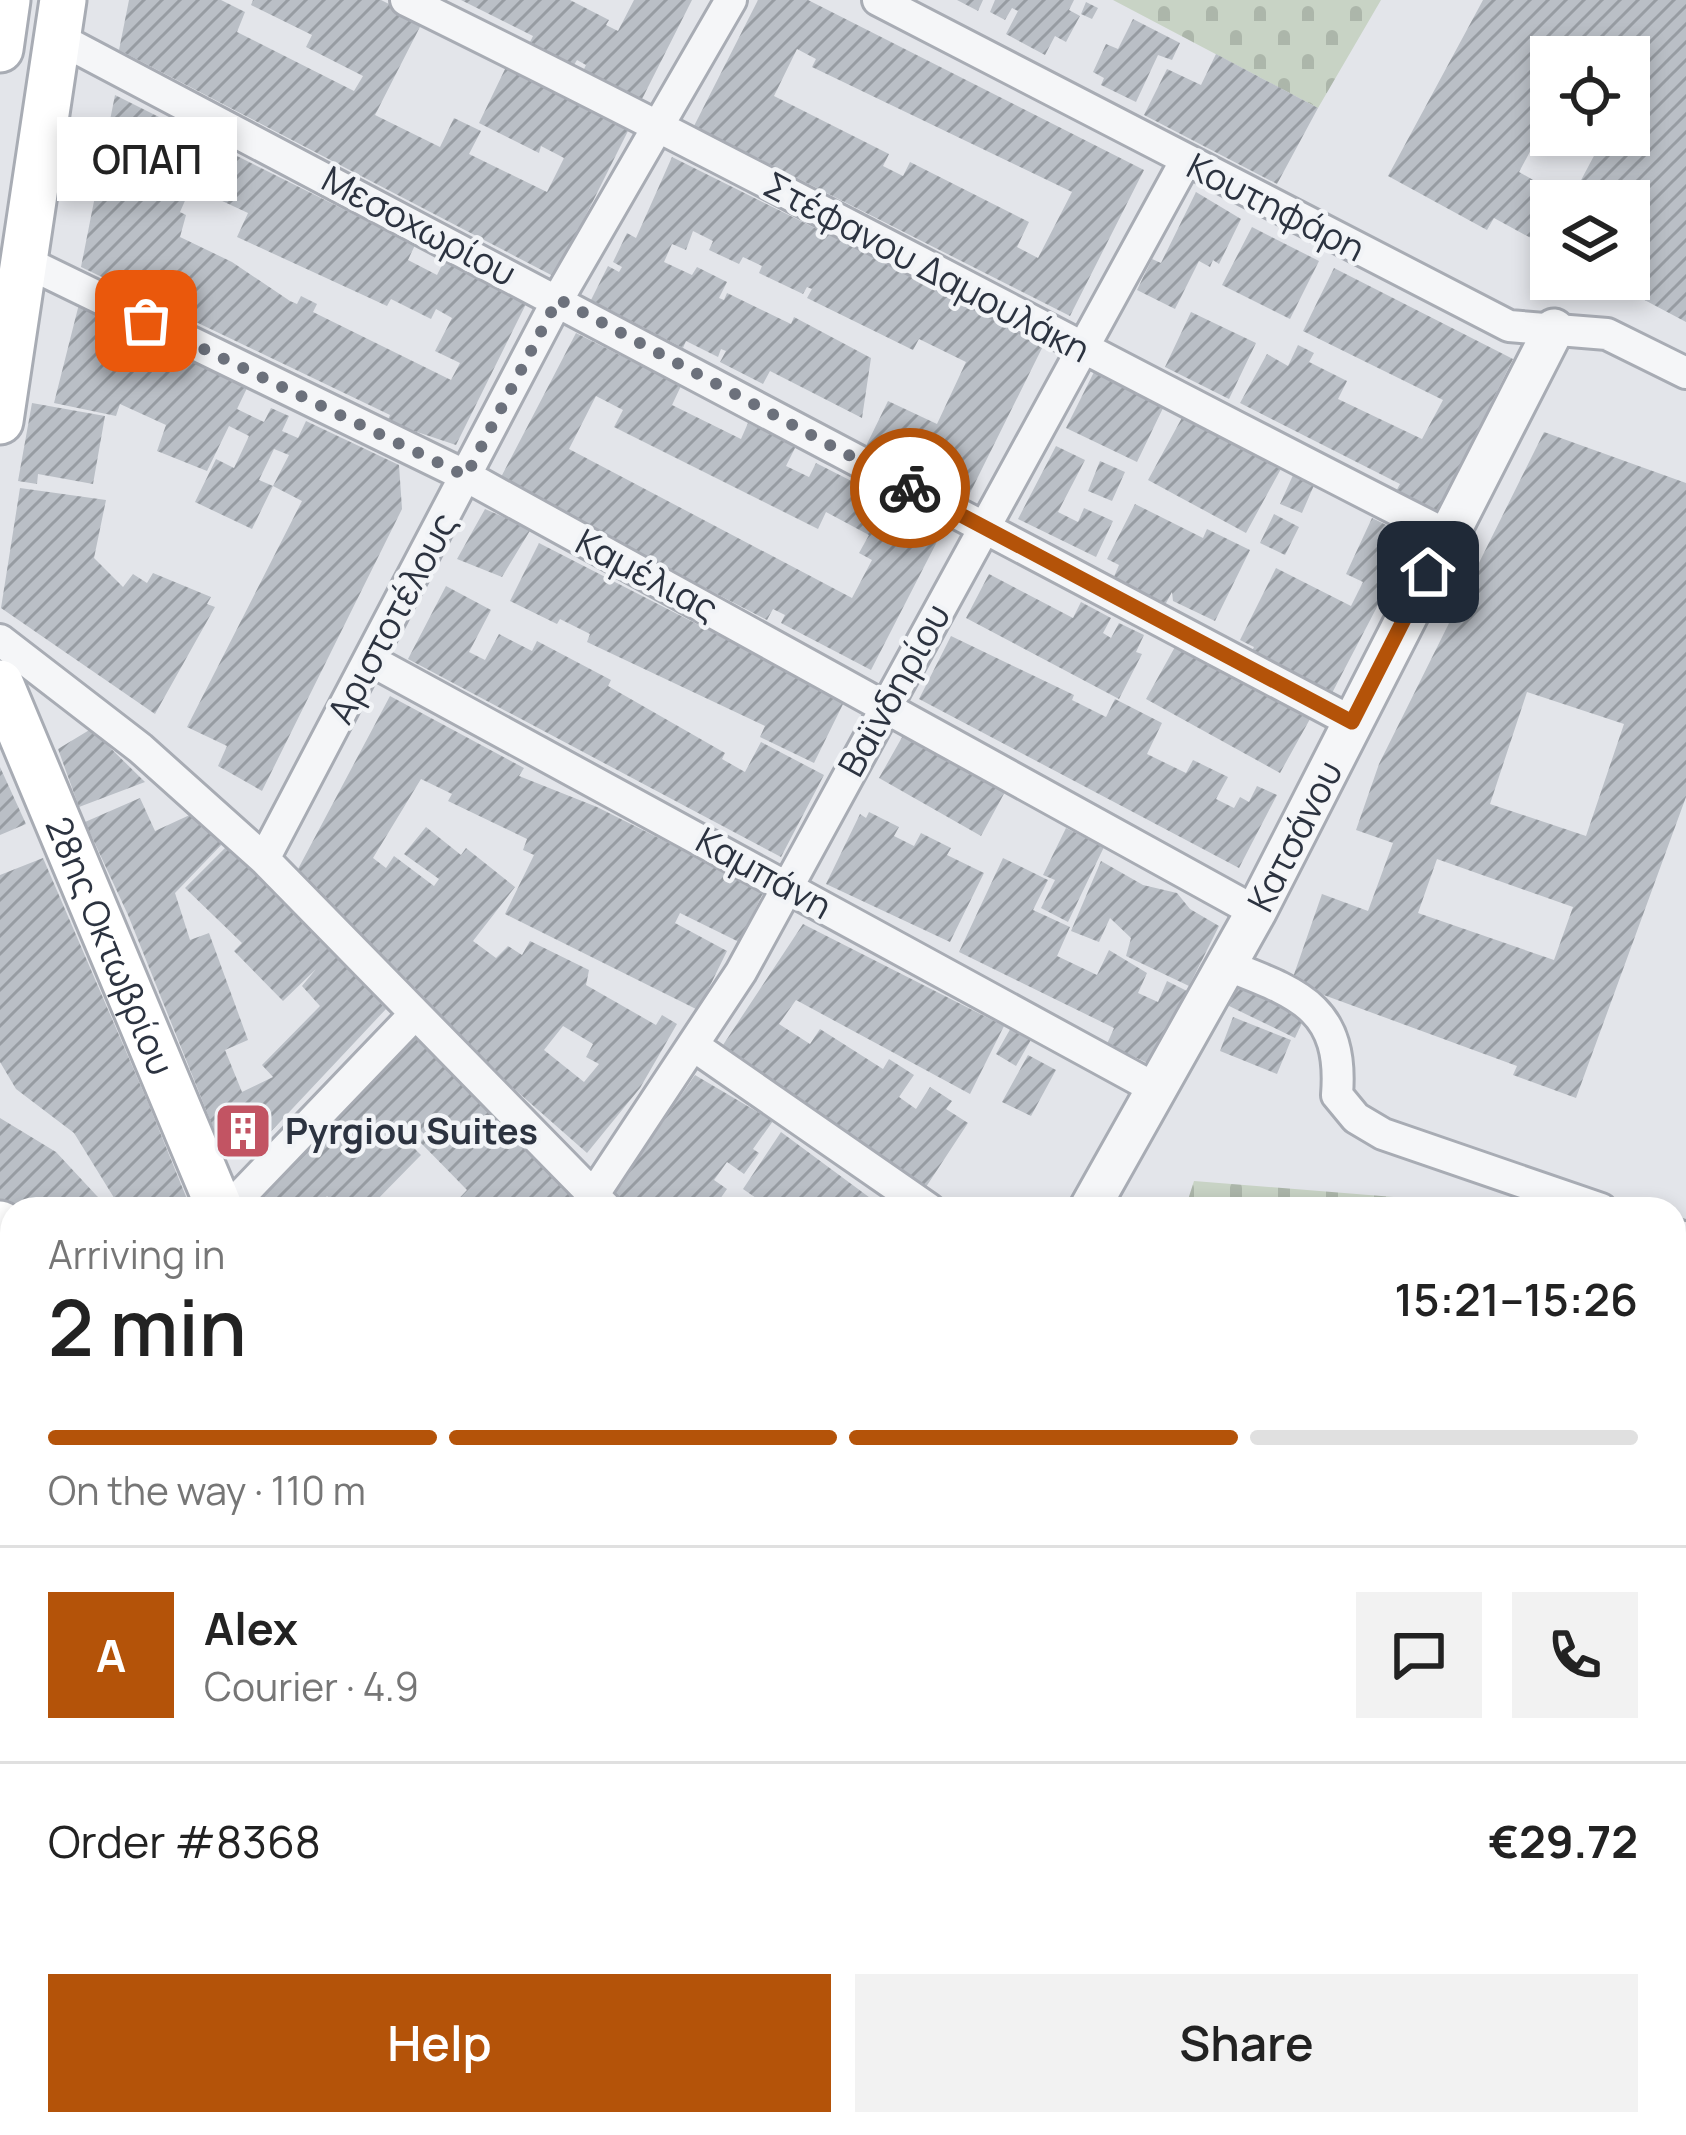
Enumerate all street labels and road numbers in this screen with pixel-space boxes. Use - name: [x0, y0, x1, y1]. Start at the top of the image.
- street label: Κουτηφάρη: [1179, 141, 1373, 272]
- street label: Μεσοχωρίου: [314, 154, 525, 297]
- street label: Στέφανου Δαμουλάκη: [756, 160, 1099, 373]
- street label: Αριστοτέλους: [315, 504, 468, 732]
- street label: Καμέλιας: [568, 517, 727, 632]
- street label: Βαϊνδηρίου: [826, 595, 961, 785]
- street label: Κατσάνου: [1235, 752, 1353, 920]
- street label: 28ης Οκτωβρίου: [35, 809, 186, 1082]
- street label: Καμπάνη: [688, 815, 841, 930]

